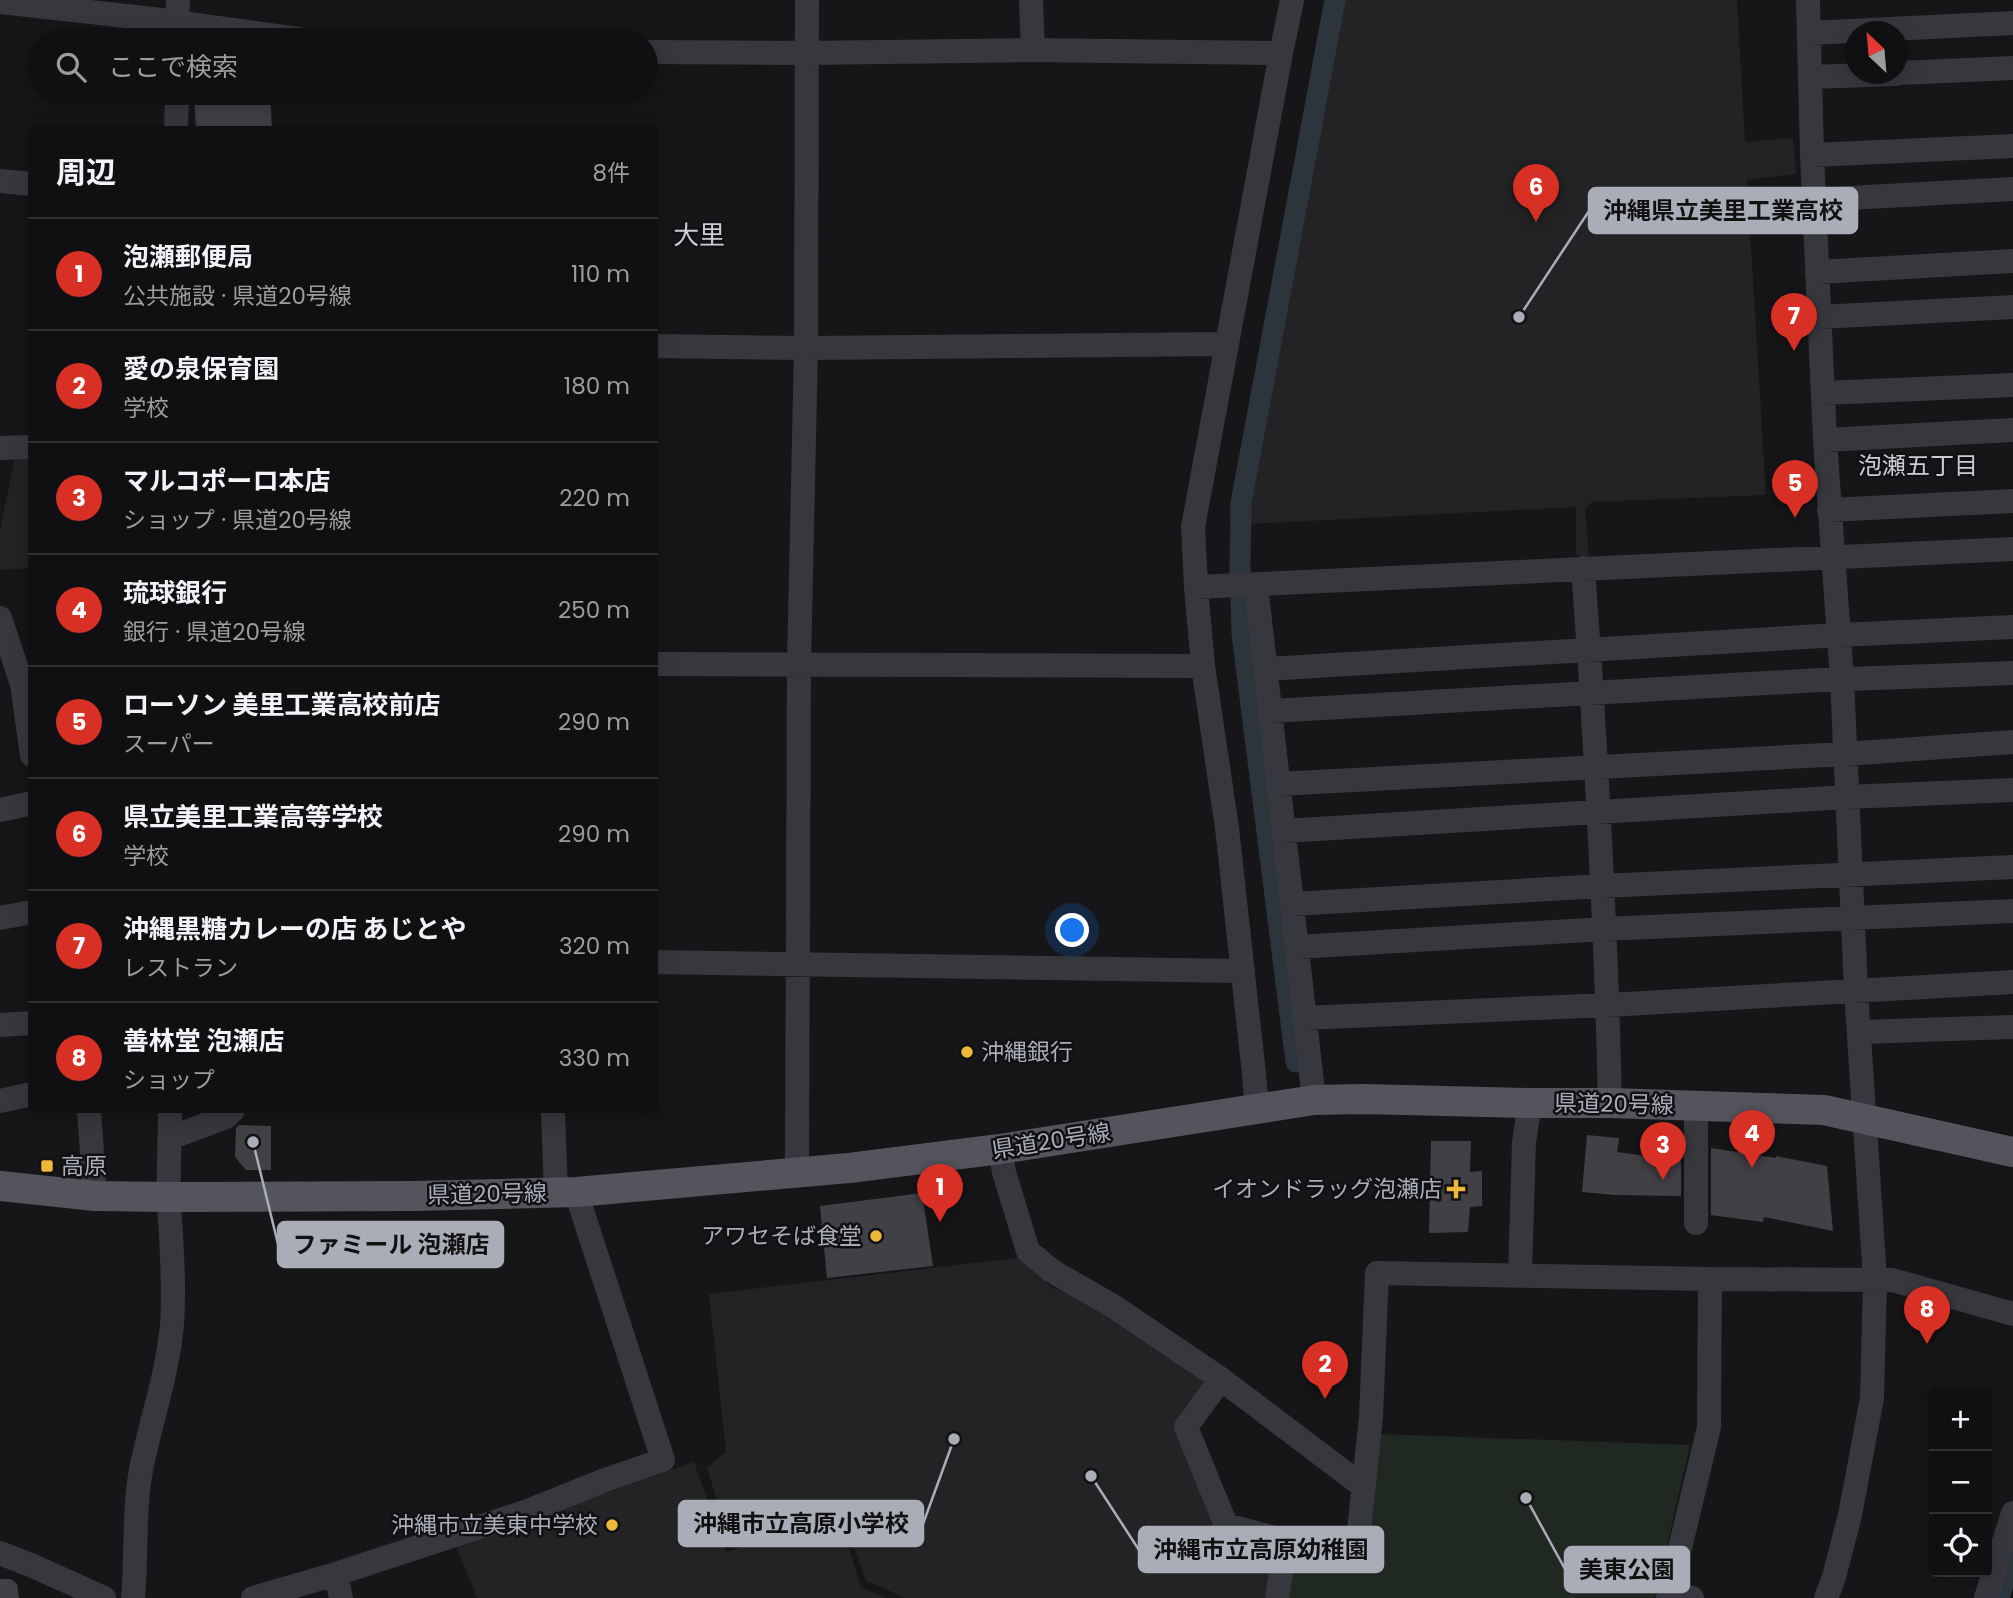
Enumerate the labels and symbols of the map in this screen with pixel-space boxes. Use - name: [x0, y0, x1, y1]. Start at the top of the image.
- north arrow: [1845, 21, 1908, 84]
- pin: 6: [1513, 164, 1559, 222]
- callout: 沖縄県立美里工業高校: [1589, 188, 1857, 233]
- text: 沖縄県立美里工業高校: [1603, 194, 1843, 227]
- district label: 大里: [673, 217, 725, 253]
- pin: 7: [1771, 293, 1817, 351]
- district label: 泡瀬五丁目: [1858, 449, 1978, 482]
- pin: 5: [1772, 460, 1818, 518]
- your location: [1055, 913, 1089, 947]
- place label: 沖縄銀行: [981, 1036, 1073, 1068]
- marker: 沖縄銀行: [959, 1044, 975, 1060]
- street label: 県道20号線: [1554, 1087, 1674, 1121]
- pin: 4: [1729, 1110, 1775, 1168]
- street label: 県道20号線: [989, 1116, 1113, 1166]
- pin: 3: [1640, 1122, 1686, 1180]
- place label: 高原: [61, 1150, 107, 1182]
- marker: 高原: [39, 1158, 55, 1174]
- pin: 1: [917, 1164, 963, 1222]
- place label: イオンドラッグ泡瀬店: [1212, 1173, 1442, 1205]
- street label: 県道20号線: [427, 1177, 547, 1211]
- marker: イオンドラッグ泡瀬店: [1448, 1181, 1464, 1197]
- place label: アワセそば食堂: [701, 1220, 862, 1252]
- callout: ファミール 泡瀬店: [278, 1222, 503, 1267]
- text: ファミール 泡瀬店: [292, 1228, 490, 1261]
- marker: アワセそば食堂: [868, 1228, 884, 1244]
- pin: 8: [1904, 1286, 1950, 1344]
- pin: 2: [1302, 1341, 1348, 1399]
- callout: 沖縄市立高原小学校: [679, 1501, 923, 1546]
- text: 沖縄市立高原小学校: [693, 1507, 909, 1540]
- place label: 沖縄市立美東中学校: [391, 1509, 598, 1541]
- marker: 沖縄市立美東中学校: [604, 1517, 620, 1533]
- callout: 沖縄市立高原幼稚園: [1139, 1527, 1383, 1572]
- text: 沖縄市立高原幼稚園: [1153, 1533, 1369, 1566]
- callout: 美東公園: [1565, 1547, 1689, 1592]
- text: 美東公園: [1579, 1553, 1675, 1586]

